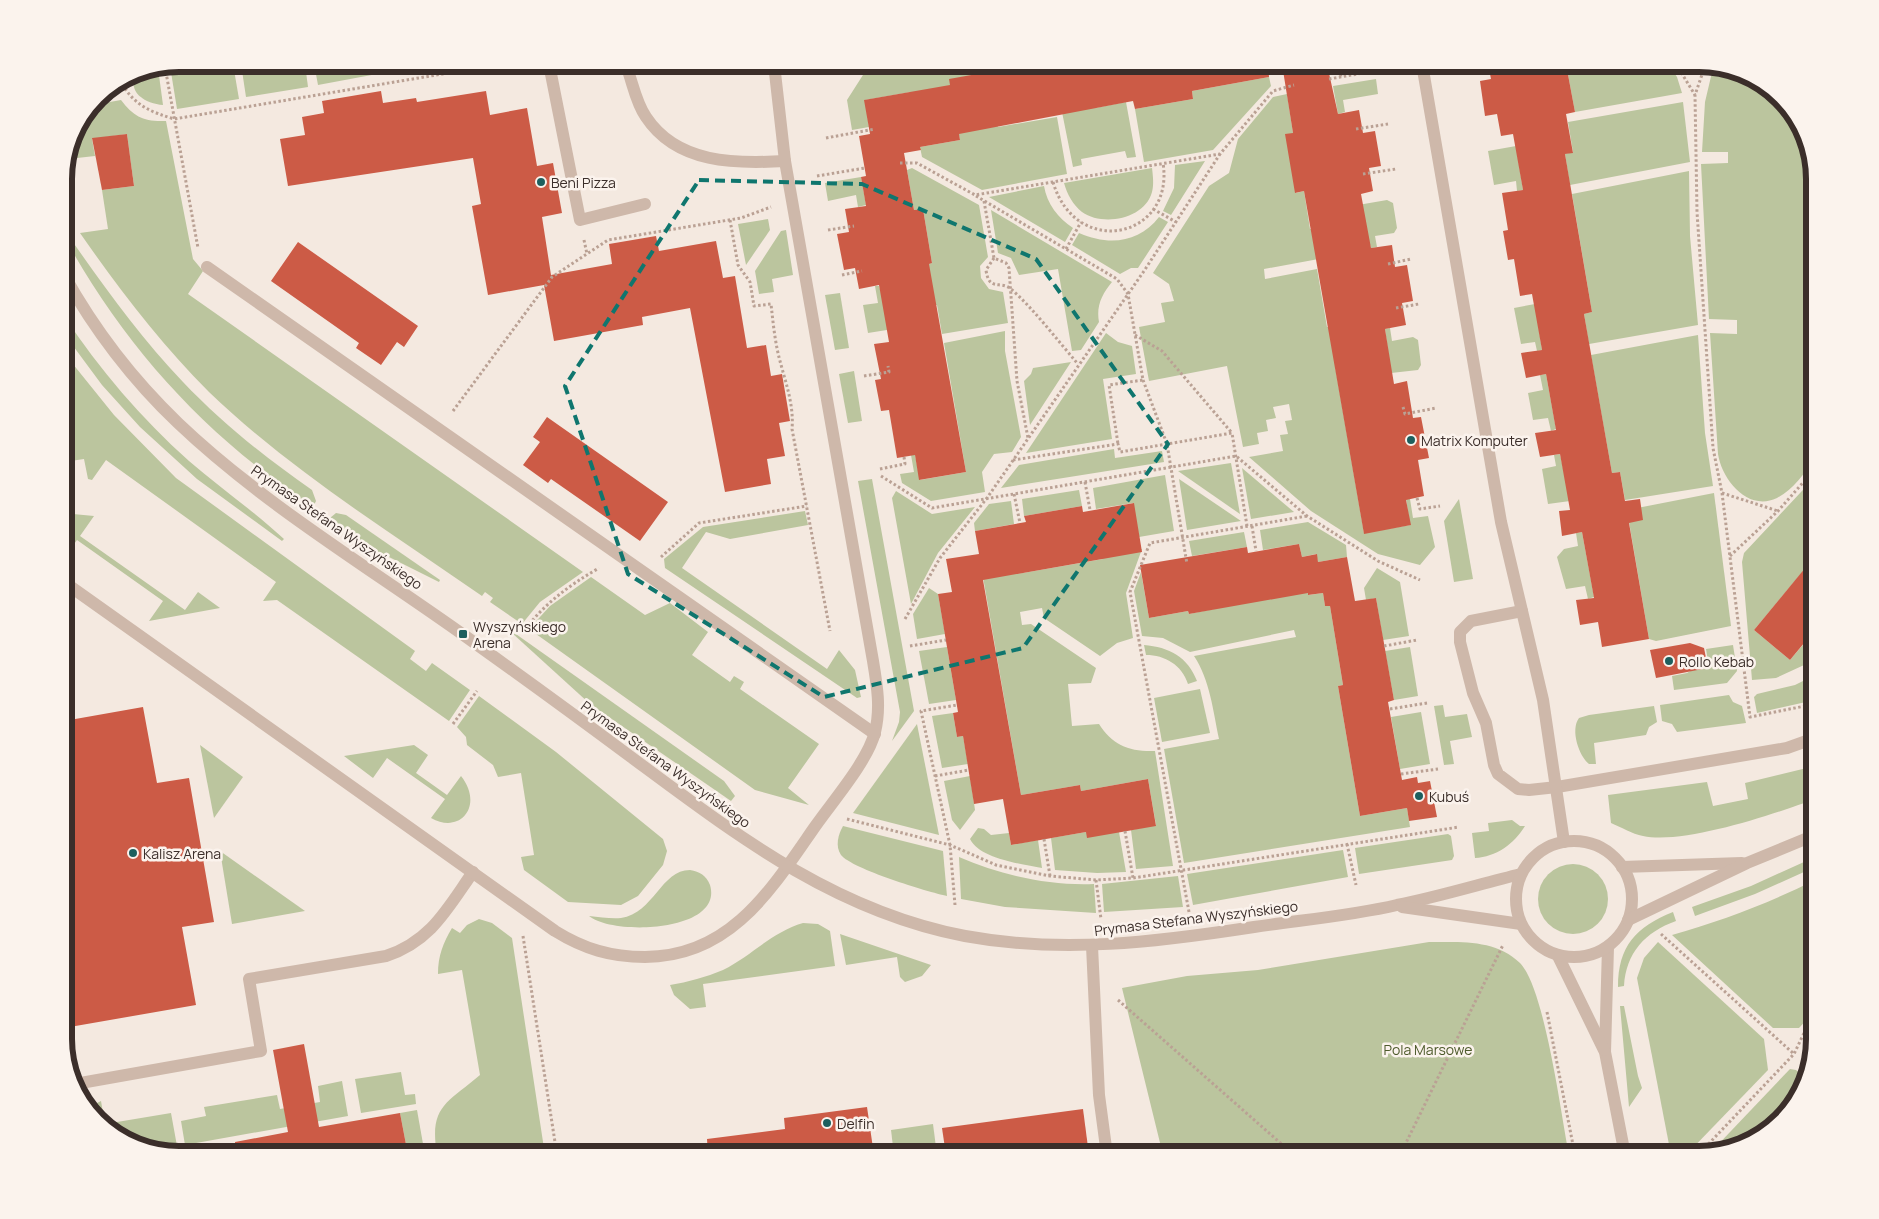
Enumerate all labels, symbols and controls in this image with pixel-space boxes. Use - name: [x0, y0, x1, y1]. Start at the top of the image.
- place label: Beni Pizza: [551, 173, 616, 192]
- marker: Beni Pizza: [535, 176, 547, 188]
- place label: Matrix Komputer: [1421, 431, 1528, 450]
- marker: Matrix Komputer: [1405, 434, 1417, 446]
- street label: Prymasa Stefana Wyszyńskiego: [248, 460, 426, 594]
- place label: Wyszyńskiego Arena: [473, 617, 566, 652]
- marker: Wyszyńskiego Arena: [457, 628, 469, 640]
- place label: Rollo Kebab: [1679, 652, 1754, 671]
- marker: Rollo Kebab: [1663, 655, 1675, 667]
- street label: Prymasa Stefana Wyszyńskiego: [578, 696, 754, 832]
- place label: Kubuś: [1429, 787, 1469, 806]
- marker: Kubuś: [1413, 790, 1425, 802]
- place label: Kalisz Arena: [143, 844, 221, 863]
- marker: Kalisz Arena: [127, 847, 139, 859]
- street label: Prymasa Stefana Wyszyńskiego: [1093, 896, 1299, 940]
- park label: Pola Marsowe: [1384, 1040, 1472, 1059]
- place label: Delfin: [837, 1114, 875, 1133]
- marker: Delfin: [821, 1117, 833, 1129]

